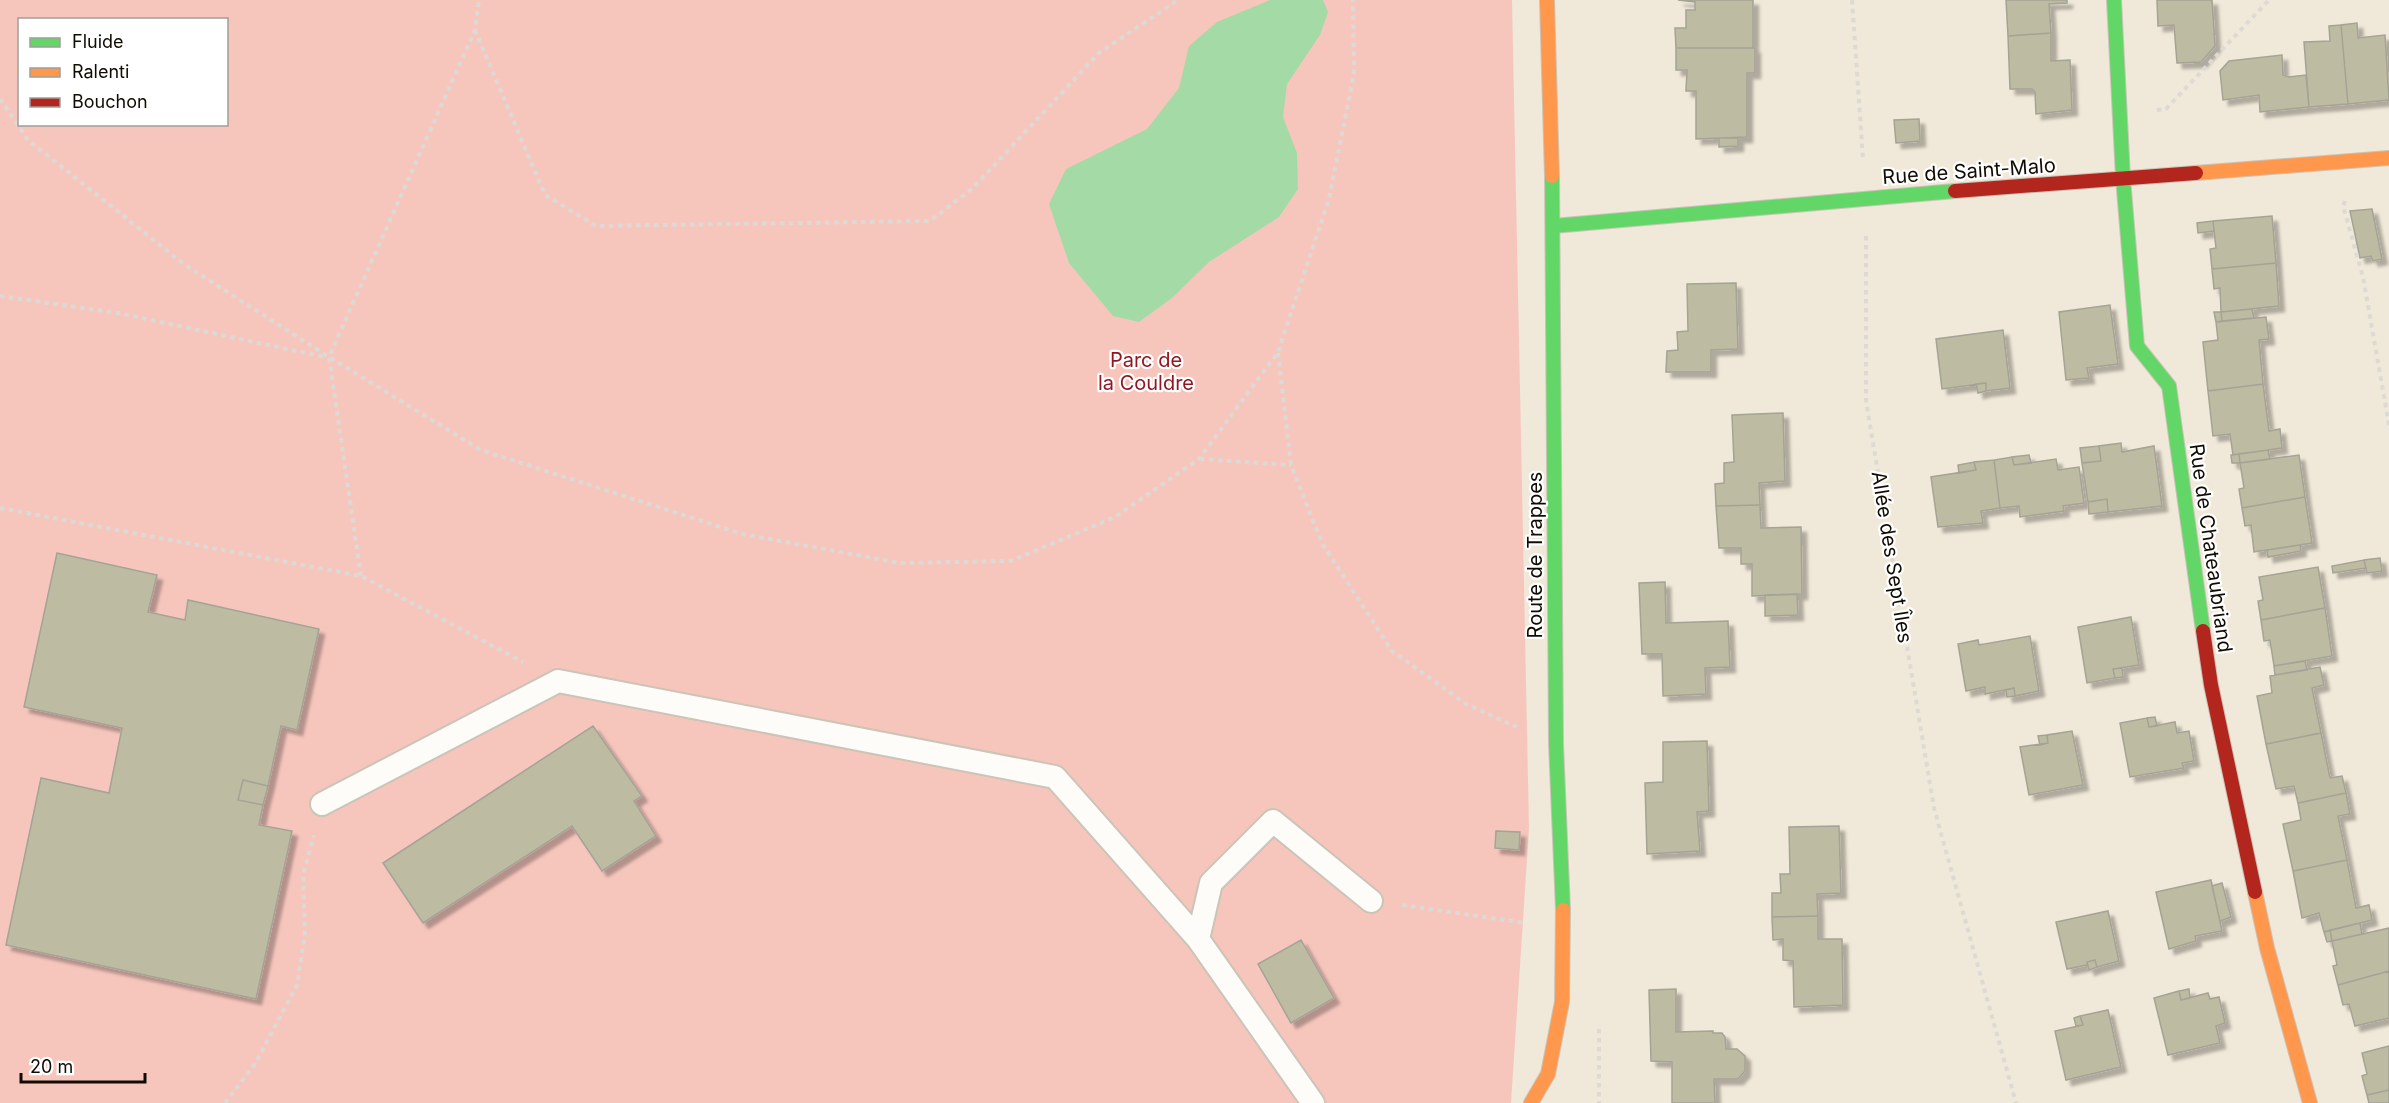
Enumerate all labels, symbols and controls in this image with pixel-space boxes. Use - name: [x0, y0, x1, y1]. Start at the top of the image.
- legend: [18, 18, 228, 126]
- text: Fluide: [72, 31, 124, 52]
- text: Ralenti: [72, 61, 129, 82]
- text: Bouchon: [72, 91, 148, 112]
- street label: Rue de Saint-Malo: [1882, 153, 2056, 189]
- park label: Parc de la Couldre: [1098, 348, 1194, 395]
- street label: Rue de Chateaubriand: [2184, 442, 2238, 654]
- street label: Allée des Sept Îles: [1867, 469, 1917, 645]
- street label: Route de Trappes: [1523, 472, 1547, 638]
- scale bar: [21, 1046, 146, 1084]
- text: 20 m: [30, 1056, 73, 1077]

